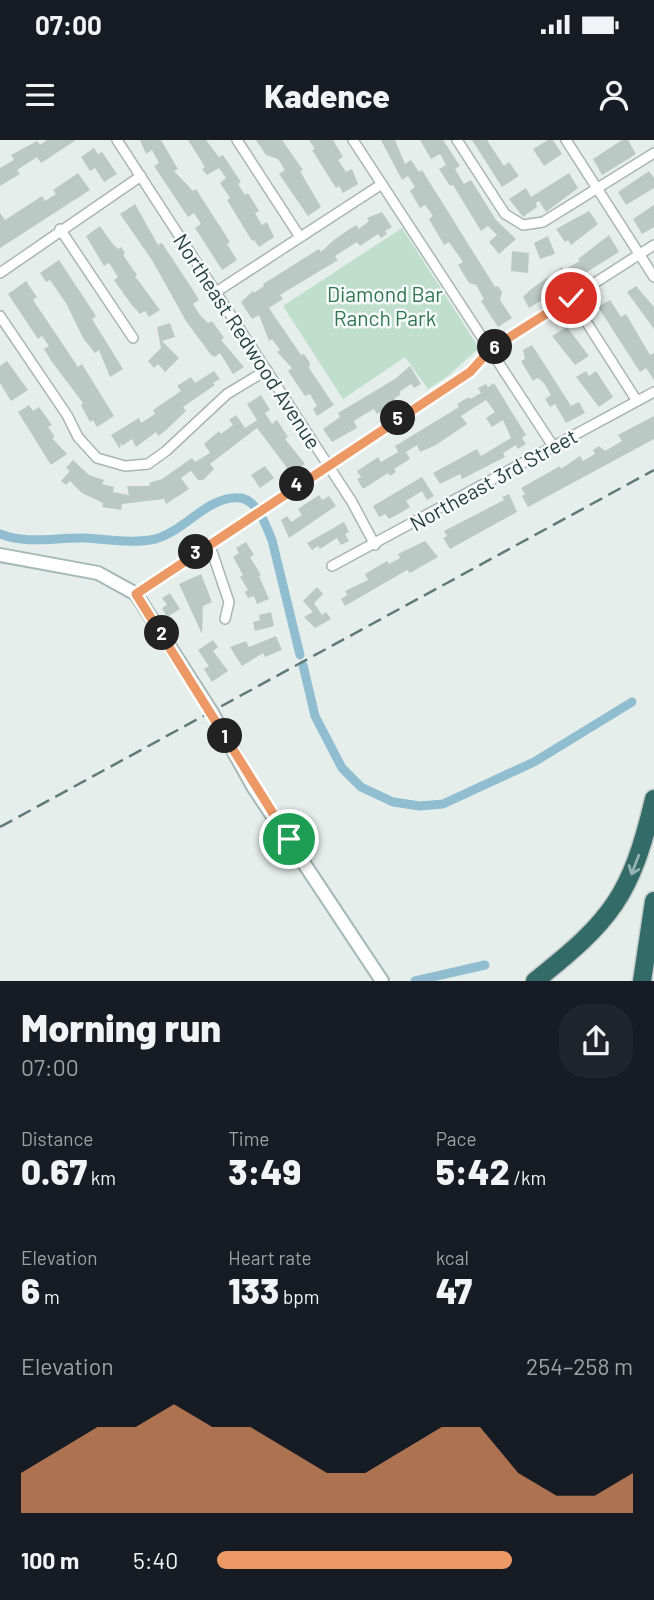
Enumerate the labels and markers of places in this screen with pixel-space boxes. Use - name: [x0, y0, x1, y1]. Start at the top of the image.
- pin: [541, 268, 601, 328]
- pin: 6: [477, 330, 512, 364]
- pin: 5: [380, 400, 416, 436]
- pin: 4: [280, 466, 314, 502]
- pin: 3: [178, 534, 214, 570]
- pin: 2: [144, 616, 180, 650]
- pin: 1: [208, 718, 243, 754]
- pin: [259, 809, 319, 869]

